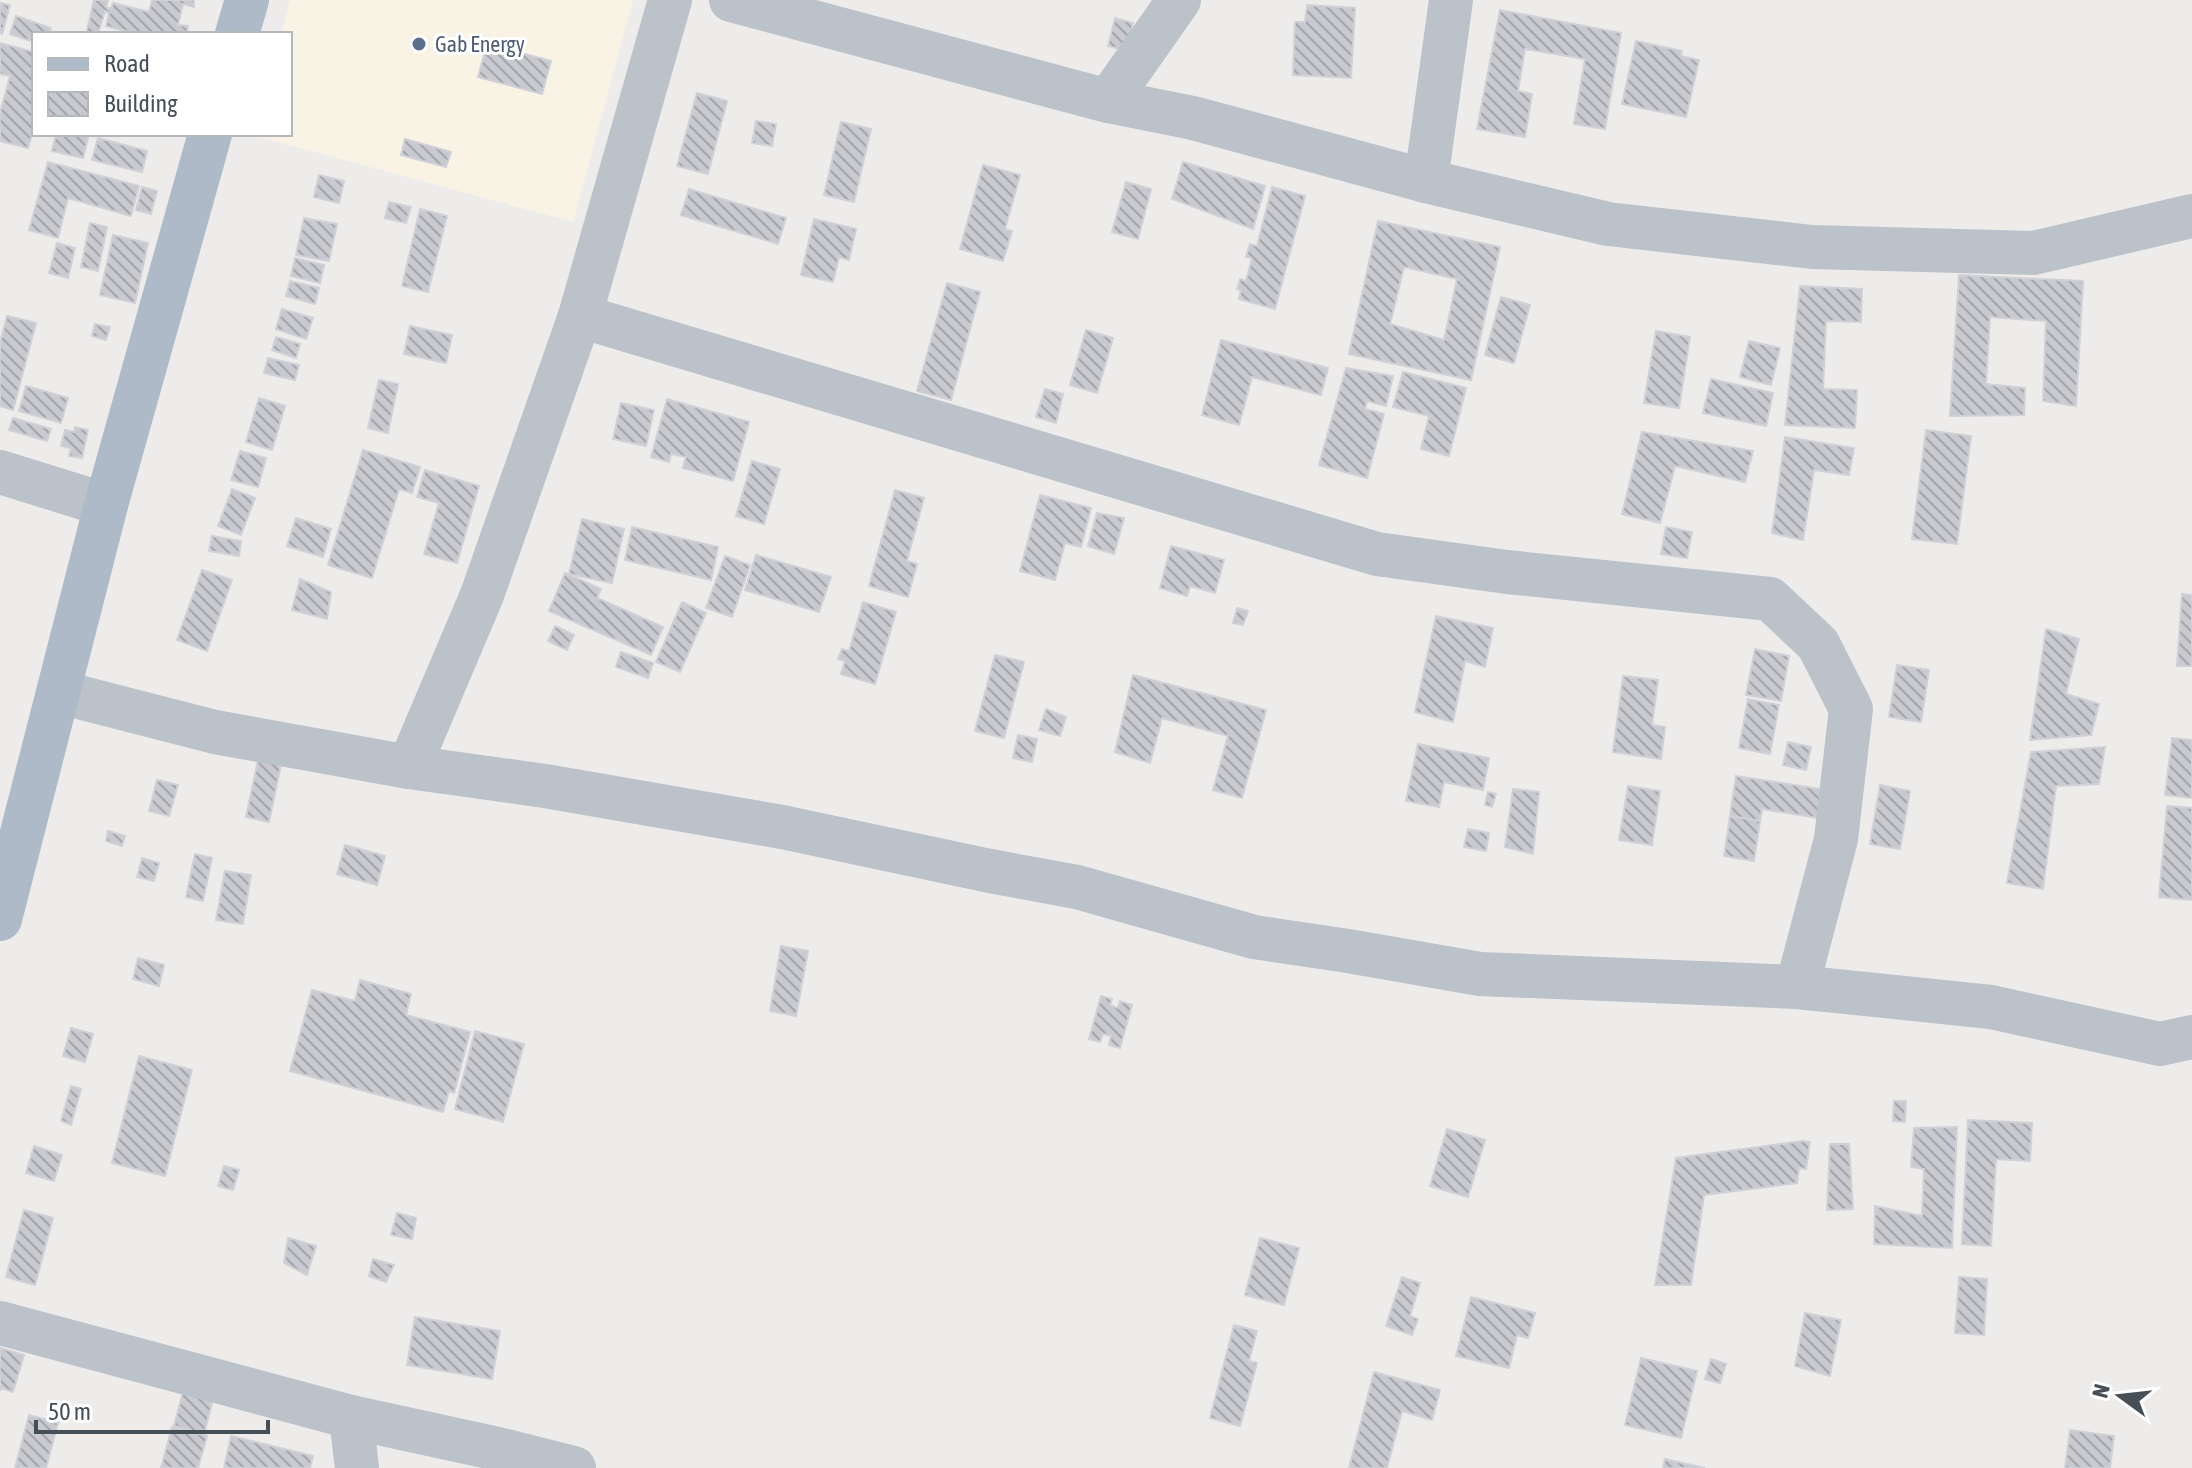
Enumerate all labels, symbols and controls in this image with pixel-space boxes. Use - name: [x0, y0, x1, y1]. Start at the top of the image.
- place label: Gab Energy: [435, 31, 525, 57]
- legend: [32, 32, 292, 136]
- marker: Gab Energy: [410, 35, 428, 53]
- text: Road: [104, 50, 150, 77]
- text: Building: [104, 90, 178, 117]
- north arrow: [2080, 1356, 2160, 1436]
- text: N: [2086, 1381, 2115, 1400]
- scale bar: [36, 1384, 268, 1434]
- text: 50 m: [48, 1398, 91, 1425]

